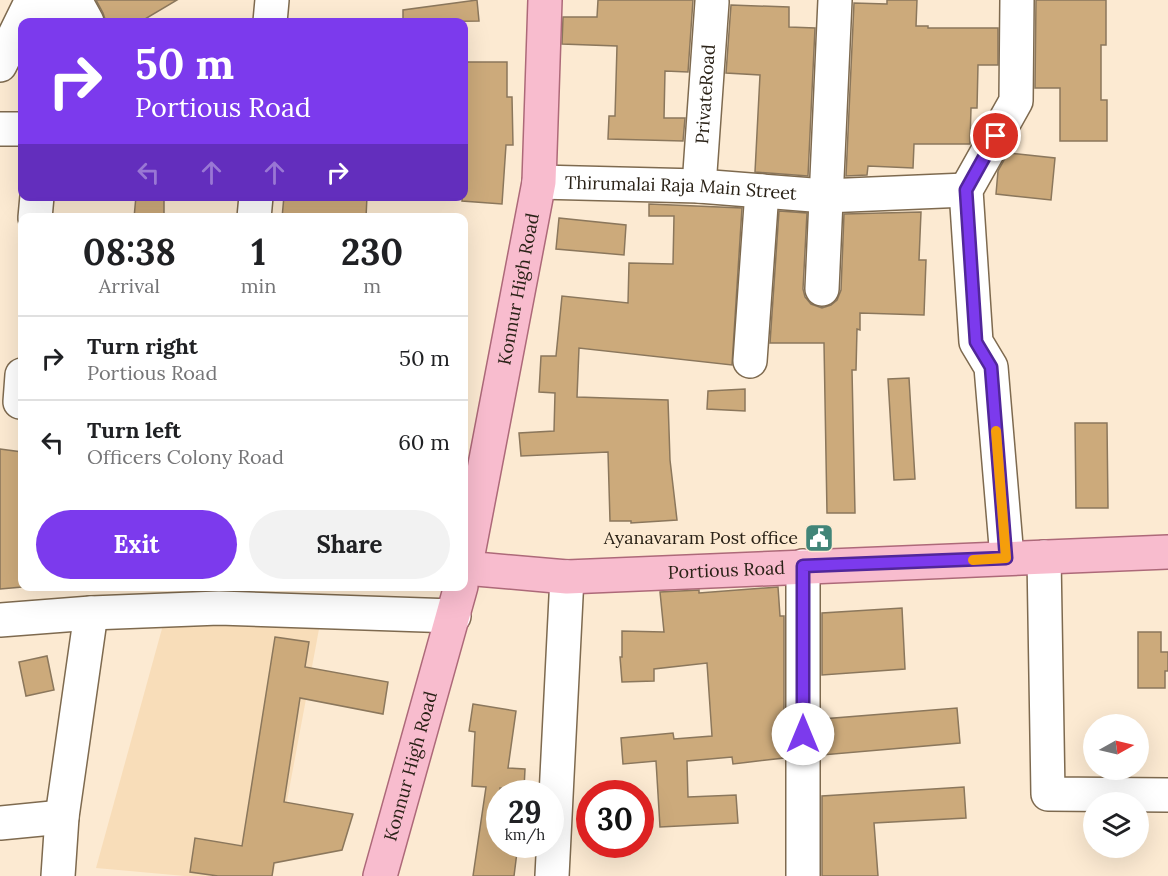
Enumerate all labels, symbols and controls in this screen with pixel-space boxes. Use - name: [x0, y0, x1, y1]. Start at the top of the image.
- text: 50 m: [135, 37, 234, 91]
- icon: right: [36, 42, 114, 120]
- street label: PrivateRoad: [690, 43, 720, 145]
- text: Portious Road: [135, 90, 311, 124]
- pin: [970, 110, 1021, 161]
- icon: arrive: [979, 119, 1012, 152]
- icon: left: [132, 156, 165, 189]
- icon: ahead: [195, 156, 228, 189]
- icon: ahead: [258, 156, 291, 189]
- icon: right: [321, 156, 354, 189]
- street label: Thirumalai Raja Main Street: [565, 171, 798, 205]
- street label: Konnur High Road: [492, 211, 544, 367]
- text: 08:38: [83, 229, 176, 275]
- text: 1: [251, 229, 266, 275]
- text: 230: [341, 229, 403, 275]
- text: Arrival: [99, 273, 160, 298]
- text: min: [241, 273, 276, 298]
- text: m: [363, 273, 381, 298]
- text: Turn right: [87, 332, 198, 360]
- icon: right: [36, 342, 69, 375]
- text: 50 m: [399, 344, 450, 372]
- text: Portious Road: [87, 360, 217, 385]
- text: Turn left: [87, 416, 181, 444]
- icon: left: [36, 426, 69, 459]
- text: 60 m: [398, 428, 450, 456]
- text: Officers Colony Road: [87, 444, 284, 469]
- button: Exit: [36, 510, 237, 579]
- button: Share: [249, 510, 450, 579]
- public building icon: Ayanavaram Post office: [803, 522, 835, 554]
- place label: Ayanavaram Post office: [603, 526, 798, 549]
- street label: Portious Road: [667, 556, 786, 584]
- street label: Konnur High Road: [378, 688, 442, 844]
- position arrow: [771, 702, 835, 766]
- north arrow: [1083, 714, 1149, 780]
- map controls: [1083, 714, 1149, 858]
- speed limit sign: 30: [576, 780, 654, 858]
- button: layers: [1083, 792, 1149, 858]
- text: 29: [508, 793, 542, 831]
- text: km/h: [505, 825, 545, 844]

